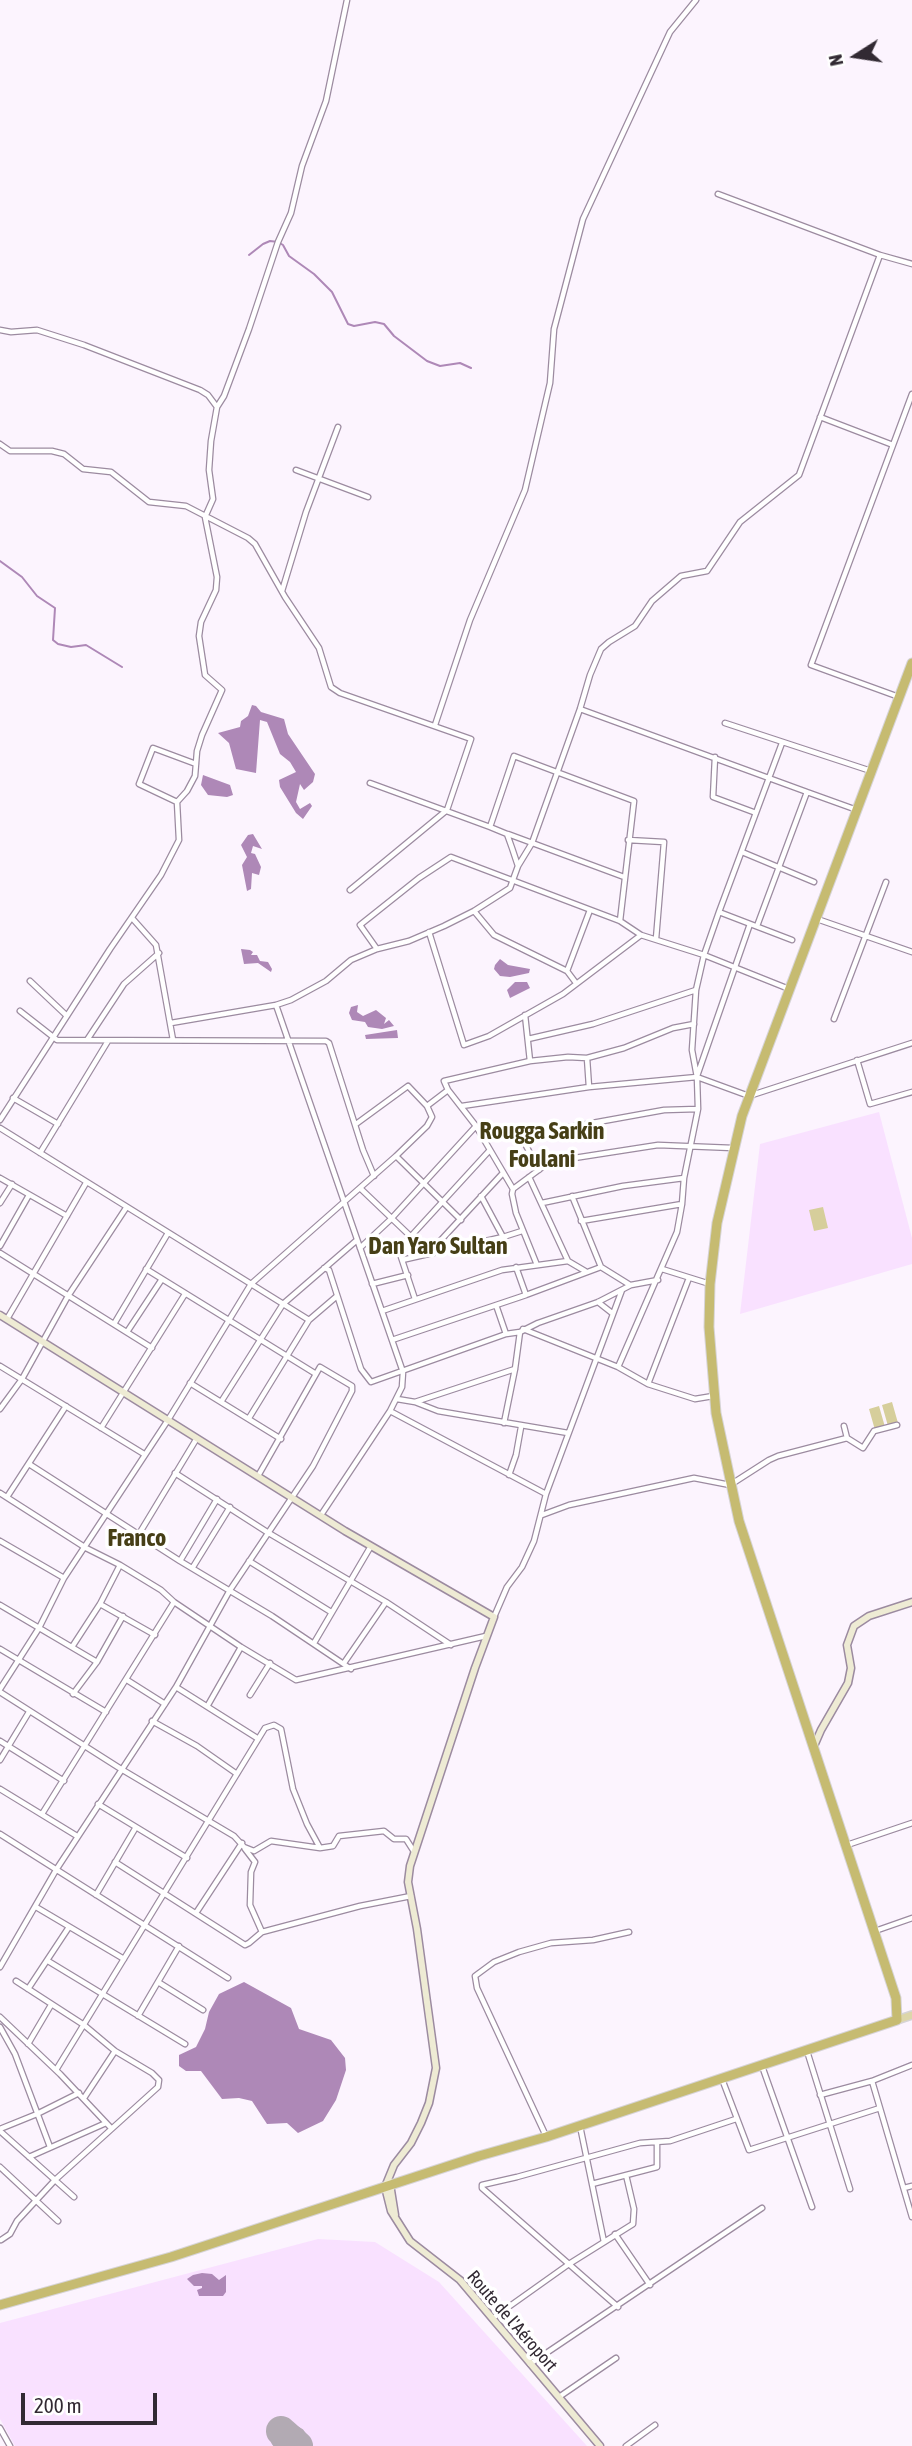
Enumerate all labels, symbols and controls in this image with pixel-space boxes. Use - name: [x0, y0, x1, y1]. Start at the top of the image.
- north arrow: [821, 21, 891, 91]
- text: N: [824, 53, 847, 68]
- district label: Rougga Sarkin Foulani: [480, 1117, 604, 1173]
- district label: Dan Yaro Sultan: [368, 1232, 508, 1260]
- district label: Franco: [108, 1524, 166, 1552]
- street label: Route de l'Aéroport: [462, 2266, 562, 2376]
- scale bar: [24, 2380, 161, 2424]
- text: 200 m: [34, 2393, 82, 2417]

